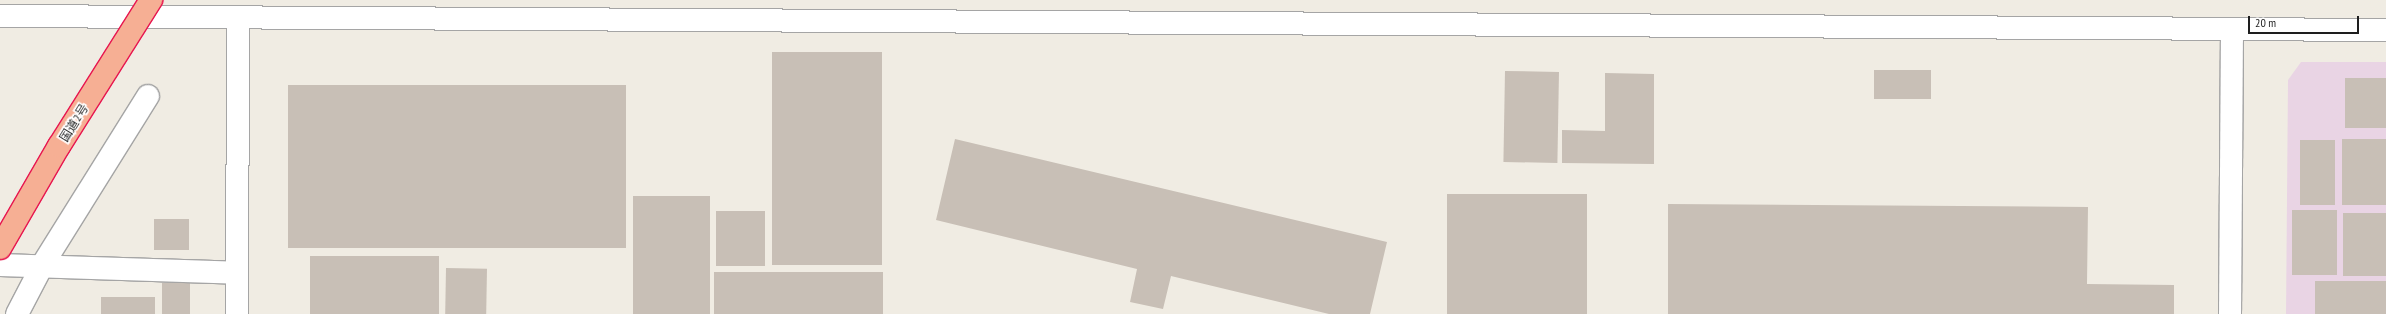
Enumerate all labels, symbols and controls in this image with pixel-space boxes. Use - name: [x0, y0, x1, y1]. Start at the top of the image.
- scale bar: [2250, 8, 2361, 34]
- text: 20 m: [2255, 15, 2276, 30]
- street label: 国道2号: [57, 102, 91, 144]

